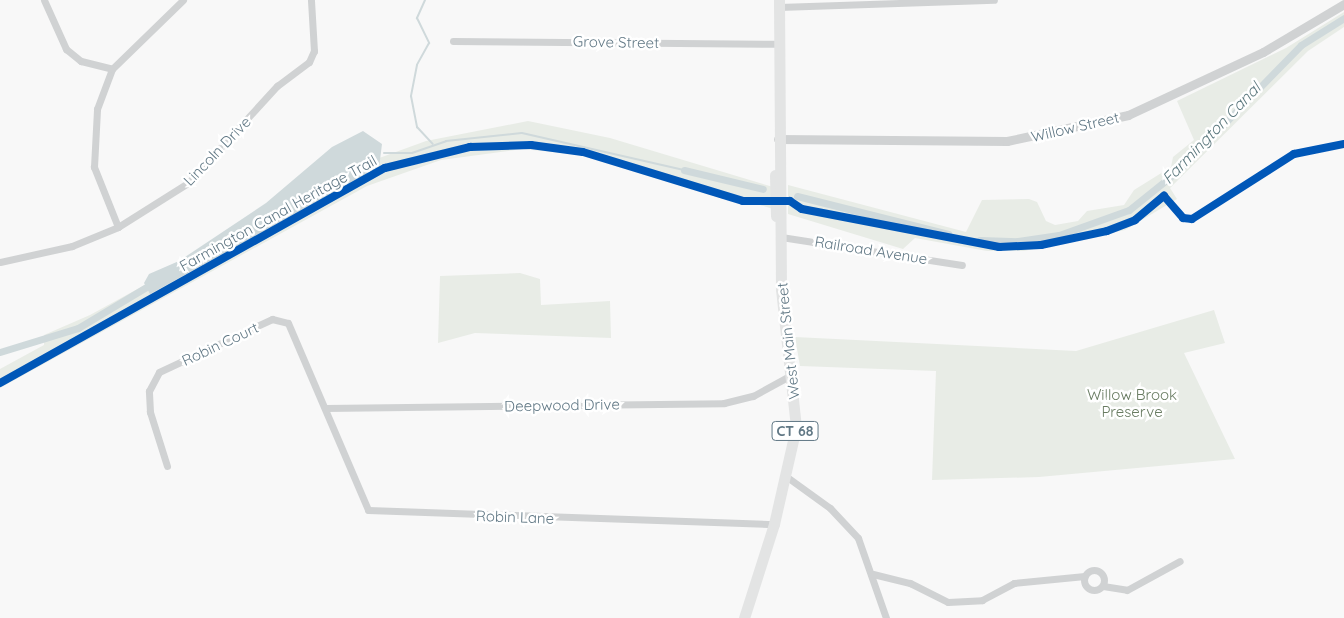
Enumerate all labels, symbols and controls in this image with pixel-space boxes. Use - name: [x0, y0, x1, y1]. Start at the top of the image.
- street label: Grove Street: [573, 32, 659, 52]
- water label: Farmington Canal: [1158, 78, 1264, 188]
- street label: Willow Street: [1029, 108, 1121, 146]
- street label: Lincoln Drive: [180, 113, 254, 189]
- street label: Farmington Canal Heritage Trail: [176, 151, 380, 275]
- street label: Railroad Avenue: [813, 232, 929, 268]
- street label: West Main Street: [773, 282, 803, 400]
- street label: Robin Court: [179, 318, 261, 370]
- park label: Willow Brook Preserve: [1087, 385, 1177, 420]
- street label: Deepwood Drive: [504, 395, 620, 415]
- road number: CT 68: [771, 420, 819, 442]
- street label: Robin Lane: [476, 507, 554, 527]

